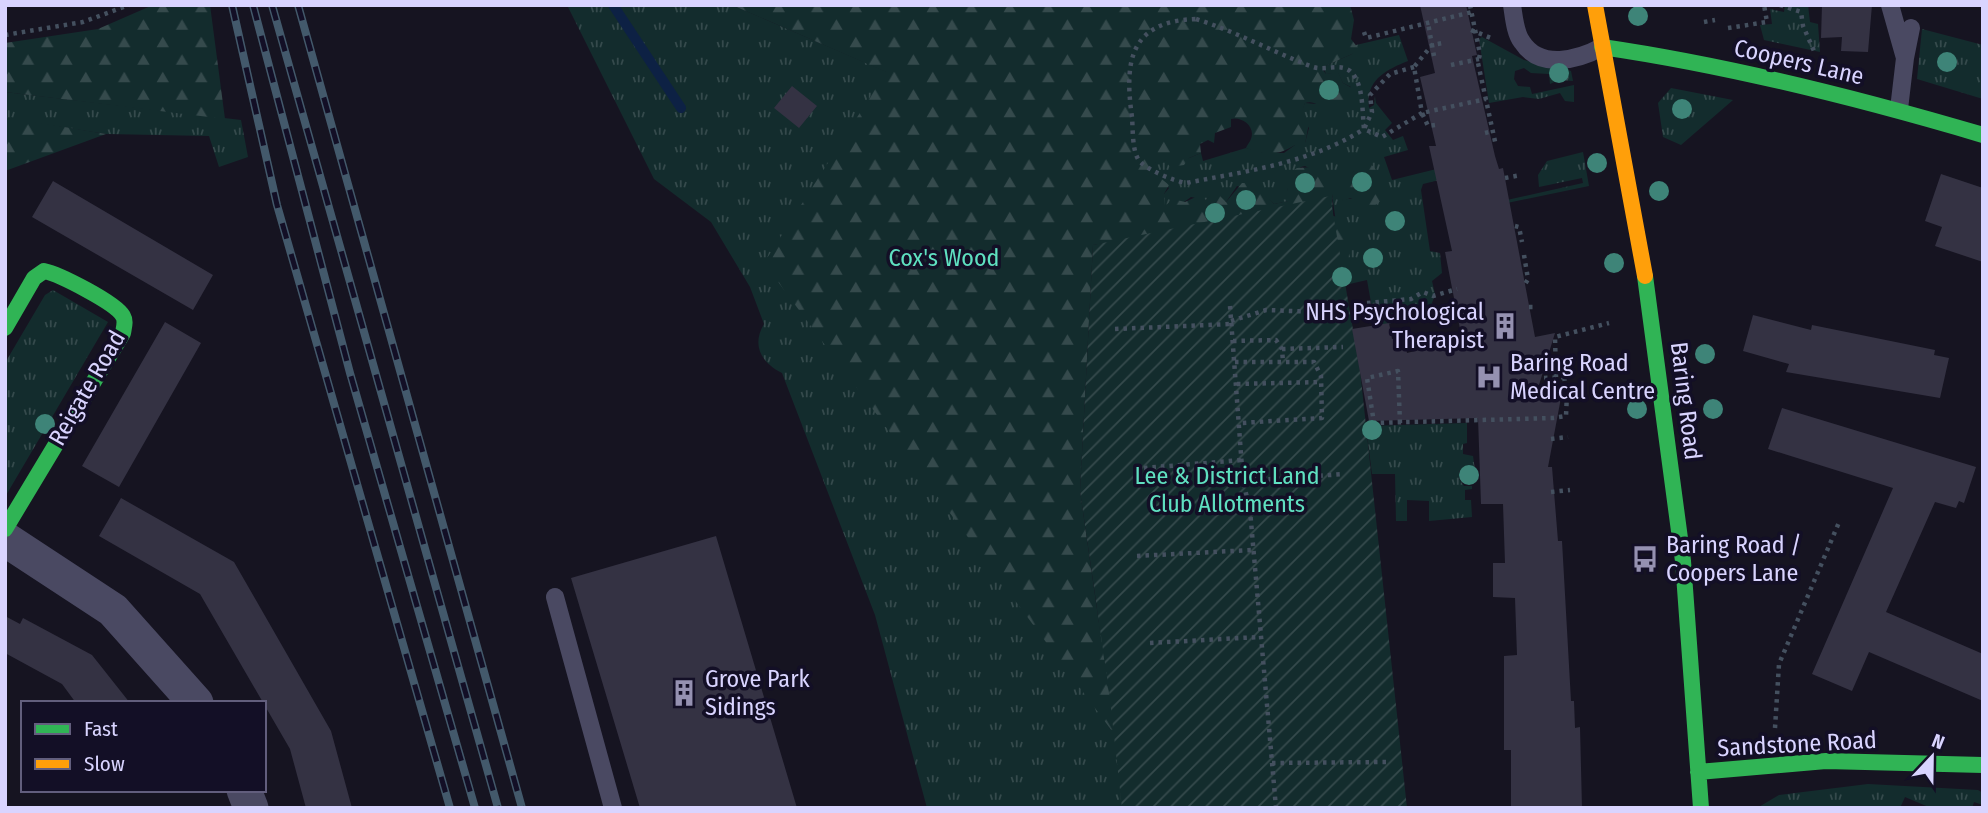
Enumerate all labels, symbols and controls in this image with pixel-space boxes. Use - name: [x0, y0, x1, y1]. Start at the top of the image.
- street label: Coopers Lane: [1731, 33, 1867, 91]
- park label: Cox's Wood: [889, 244, 999, 272]
- place label: NHS Psychological Therapist: [1305, 298, 1484, 354]
- building icon: NHS Psychological Therapist: [1490, 311, 1520, 341]
- street label: Reigate Road: [43, 326, 131, 450]
- street label: Baring Road: [1665, 340, 1707, 462]
- place label: Baring Road Medical Centre: [1510, 349, 1655, 405]
- hospital icon: Baring Road Medical Centre: [1474, 362, 1504, 392]
- park label: Lee & District Land Club Allotments: [1134, 462, 1320, 518]
- place label: Baring Road / Coopers Lane: [1666, 531, 1802, 587]
- bus stop icon: Baring Road / Coopers Lane: [1630, 544, 1660, 574]
- place label: Grove Park Sidings: [705, 665, 811, 721]
- building icon: Grove Park Sidings: [669, 678, 699, 708]
- legend: [21, 701, 266, 792]
- text: Fast: [84, 716, 118, 742]
- north arrow: [1897, 722, 1967, 792]
- street label: Sandstone Road: [1717, 726, 1877, 762]
- text: N: [1929, 729, 1948, 754]
- text: Slow: [84, 751, 125, 777]

